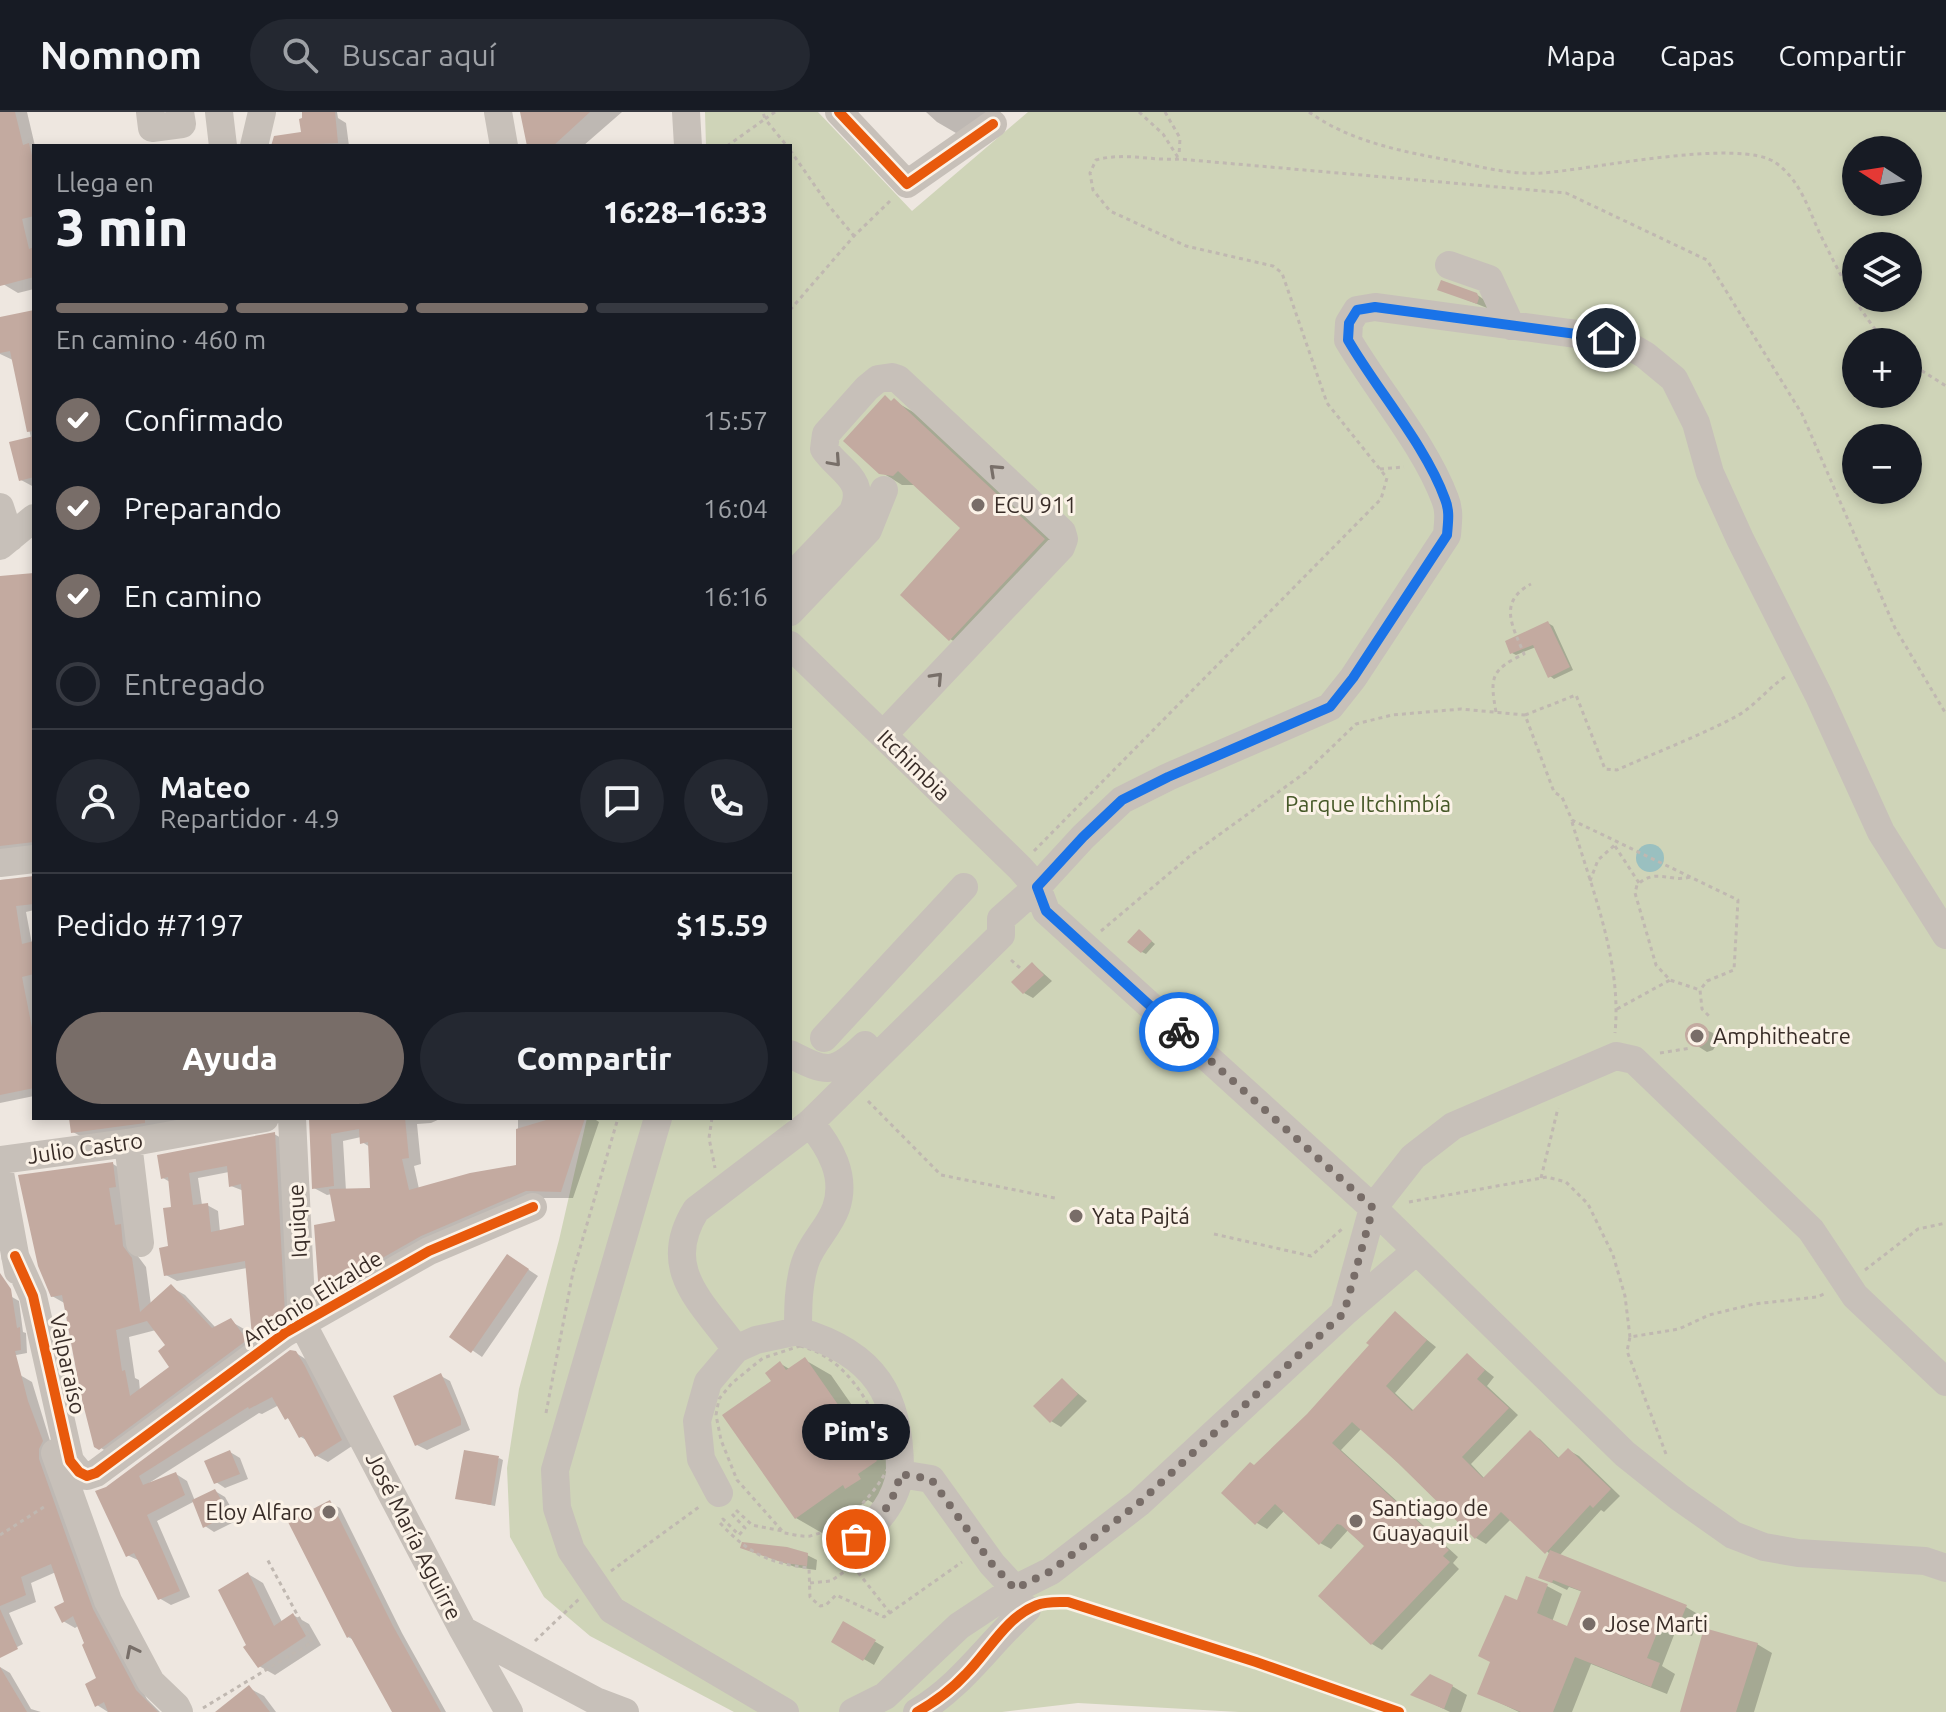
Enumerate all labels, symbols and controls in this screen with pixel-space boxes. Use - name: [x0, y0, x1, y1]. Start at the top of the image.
- search box: [250, 19, 810, 91]
- icon: search: [278, 33, 322, 77]
- text: Nomnom: [40, 34, 202, 76]
- text: Buscar aquí: [342, 38, 496, 72]
- text: Mapa: [1546, 40, 1616, 71]
- text: Capas: [1660, 40, 1735, 71]
- text: Compartir: [1779, 40, 1906, 71]
- north arrow: [1842, 136, 1922, 216]
- map controls: [1842, 136, 1922, 504]
- text: Llega en: [56, 168, 154, 197]
- text: 16:28–16:33: [603, 195, 768, 229]
- text: 3 min: [56, 198, 188, 256]
- button: layers: [1842, 232, 1922, 312]
- pin: [1572, 304, 1640, 372]
- icon: home: [1584, 316, 1628, 360]
- text: En camino · 460 m: [56, 325, 266, 354]
- button: +: [1842, 328, 1922, 408]
- icon: check: [56, 398, 100, 442]
- text: Confirmado: [124, 403, 284, 437]
- text: 15:57: [703, 406, 768, 435]
- button: −: [1842, 424, 1922, 504]
- one-way arrow: [825, 451, 839, 466]
- one-way arrow: [990, 464, 1004, 479]
- icon: check: [56, 486, 100, 530]
- text: Preparando: [124, 491, 282, 525]
- place label: ECU 911: [994, 492, 1077, 517]
- text: 16:04: [703, 494, 768, 523]
- marker: ECU 911: [969, 496, 987, 514]
- icon: check: [56, 574, 100, 618]
- text: En camino: [124, 579, 262, 613]
- text: 16:16: [703, 582, 768, 611]
- text: Entregado: [124, 667, 265, 701]
- one-way arrow: [927, 673, 941, 688]
- street label: Itchimbia: [873, 724, 956, 805]
- button: person: [56, 759, 140, 843]
- button: chat: [580, 759, 664, 843]
- button: phone: [684, 759, 768, 843]
- text: Mateo: [160, 770, 251, 804]
- park label: Parque Itchimbía: [1285, 791, 1451, 816]
- text: Repartidor · 4.9: [160, 804, 340, 833]
- text: Pedido #7197: [56, 908, 244, 942]
- text: $15.59: [676, 908, 768, 942]
- courier: [1139, 992, 1219, 1072]
- icon: bike: [1157, 1010, 1201, 1054]
- button: Ayuda: [56, 1012, 404, 1104]
- button: Compartir: [420, 1012, 768, 1104]
- place label: Amphitheatre: [1713, 1023, 1851, 1048]
- marker: Amphitheatre: [1688, 1027, 1706, 1045]
- street label: Julio Castro: [25, 1127, 144, 1168]
- street label: Iquique: [282, 1183, 311, 1259]
- place label: Yata Pajtá: [1092, 1203, 1190, 1228]
- marker: Yata Pajtá: [1067, 1207, 1085, 1225]
- street label: Antonio Elizalde: [237, 1245, 386, 1351]
- street label: Valparaíso: [46, 1311, 91, 1416]
- callout: Pim's: [802, 1403, 910, 1459]
- text: Pim's: [823, 1417, 889, 1446]
- street label: José María Aguirre: [361, 1448, 467, 1624]
- place label: Santiago de Guayaquil: [1372, 1495, 1488, 1545]
- place label: Eloy Alfaro: [206, 1499, 313, 1524]
- marker: Eloy Alfaro: [320, 1503, 338, 1521]
- pin: [822, 1505, 890, 1573]
- marker: Santiago de Guayaquil: [1347, 1512, 1365, 1530]
- icon: bag: [834, 1517, 878, 1561]
- place label: Jose Marti: [1605, 1611, 1708, 1636]
- marker: Jose Marti: [1580, 1615, 1598, 1633]
- one-way arrow: [127, 1644, 142, 1659]

